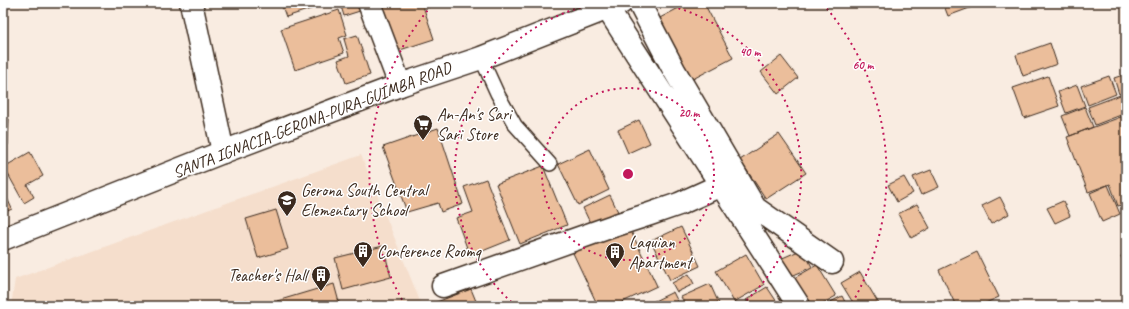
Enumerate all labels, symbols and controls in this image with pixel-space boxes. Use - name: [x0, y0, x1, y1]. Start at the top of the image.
- text: 40 m: [740, 44, 761, 60]
- street label: SANTA IGNACIA-GERONA-PURA-GUIMBA ROAD: [170, 57, 455, 183]
- text: 60 m: [853, 57, 875, 73]
- place label: An-An's Sari Sari Store: [437, 104, 513, 145]
- text: 20 m: [679, 105, 700, 121]
- supermarket icon: An-An's Sari Sari Store: [412, 113, 434, 141]
- centre of rings: [621, 167, 635, 181]
- place label: Gerona South Central Elementary School: [301, 180, 430, 221]
- school or university icon: Gerona South Central Elementary School: [276, 189, 298, 217]
- place label: Laquian Apartment: [629, 232, 694, 273]
- building icon: Conference Roomq: [352, 240, 374, 268]
- place label: Conference Roomq: [377, 241, 483, 262]
- building icon: Laquian Apartment: [604, 241, 626, 269]
- building icon: Teacher's Hall: [310, 264, 332, 292]
- place label: Teacher's Hall: [228, 265, 310, 286]

